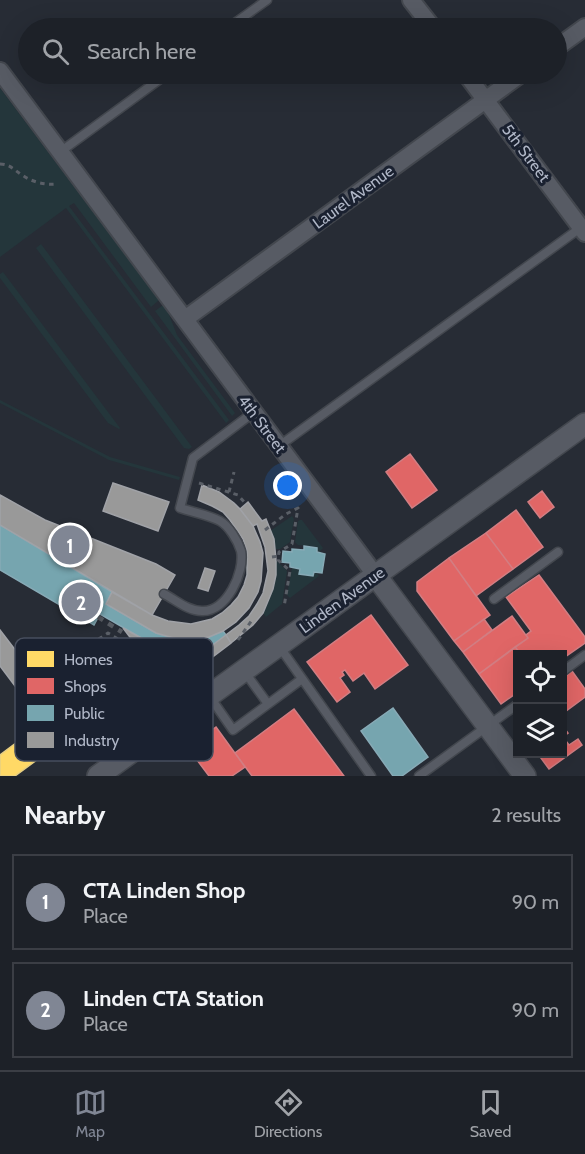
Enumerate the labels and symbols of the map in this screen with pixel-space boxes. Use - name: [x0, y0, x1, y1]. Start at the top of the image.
- street label: 5th Street: [498, 120, 554, 186]
- street label: Laurel Avenue: [309, 161, 397, 233]
- street label: 4th Street: [234, 391, 290, 457]
- your location: [273, 471, 302, 500]
- pin: 1: [50, 522, 90, 568]
- street label: Linden Avenue: [296, 563, 388, 637]
- pin: 2: [62, 580, 100, 624]
- legend: [15, 638, 213, 761]
- text: Homes: [64, 650, 113, 669]
- text: Shops: [64, 677, 107, 696]
- text: Public: [64, 704, 105, 723]
- text: Industry: [64, 731, 119, 750]

